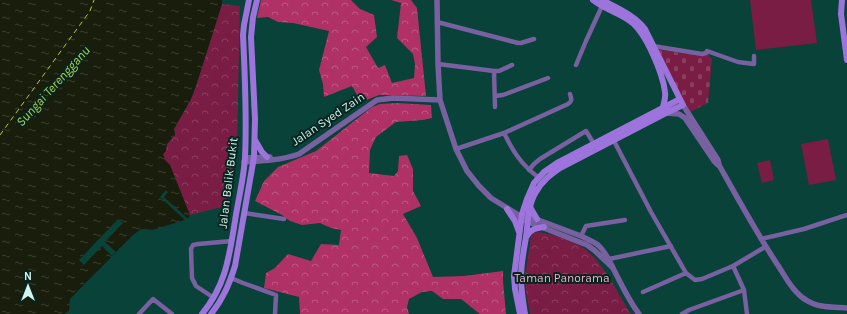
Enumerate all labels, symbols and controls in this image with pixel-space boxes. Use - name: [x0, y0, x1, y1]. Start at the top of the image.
- water label: Sungai Terengganu: [13, 43, 93, 129]
- street label: Jalan Syed Zain: [289, 89, 367, 149]
- street label: Jalan Balik Bukit: [215, 136, 241, 229]
- north arrow: [8, 266, 48, 306]
- text: N: [24, 270, 32, 283]
- park label: Taman Panorama: [514, 271, 610, 285]

